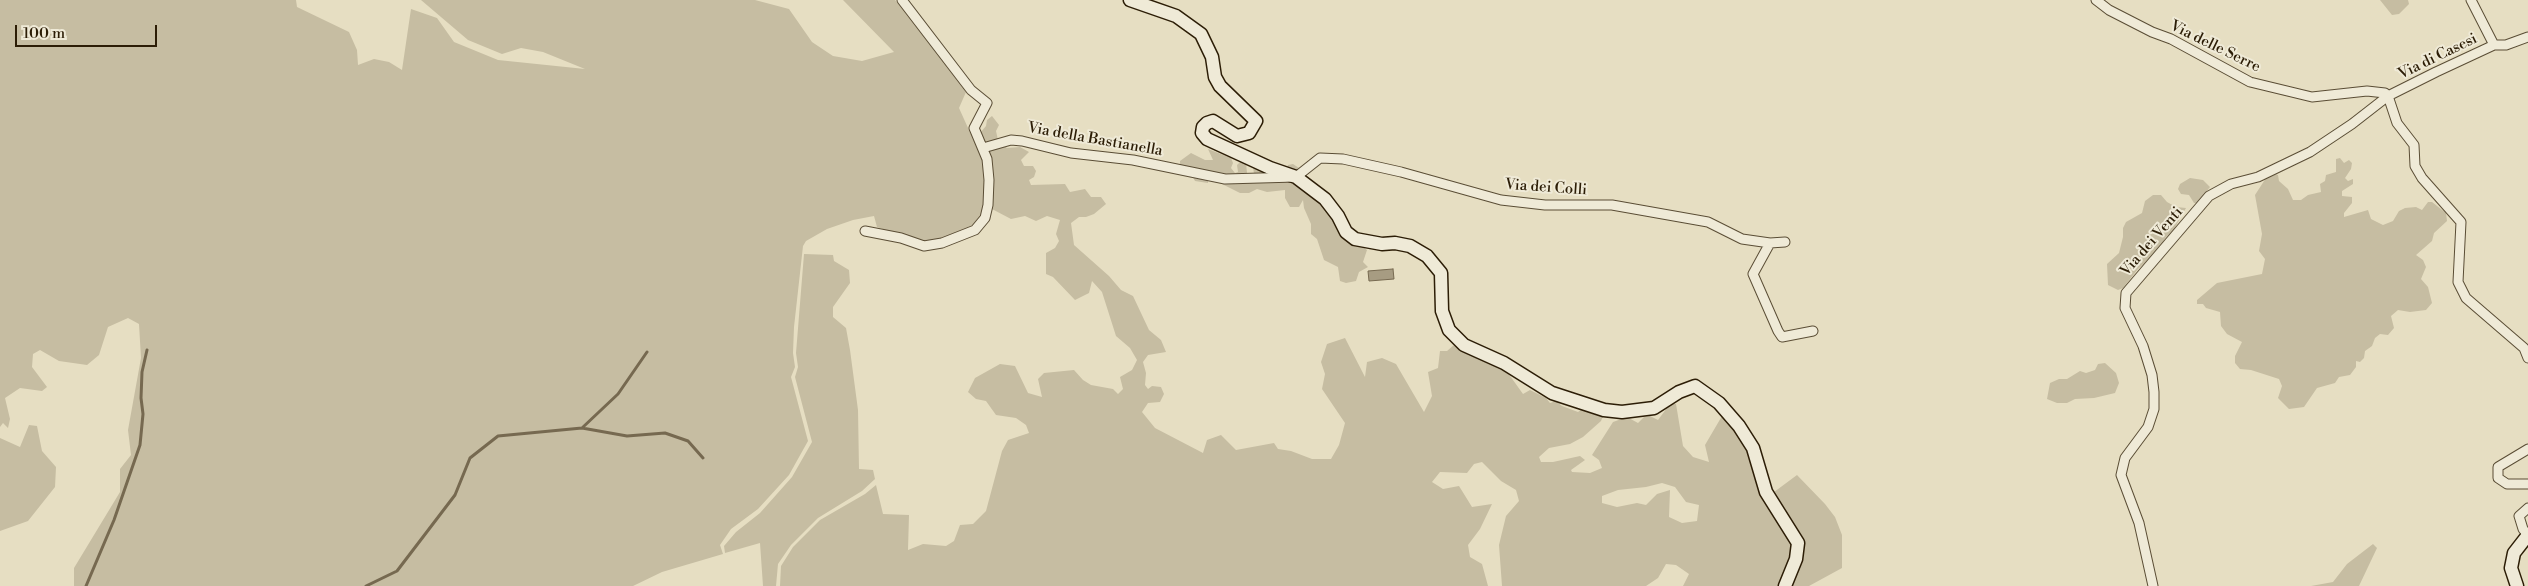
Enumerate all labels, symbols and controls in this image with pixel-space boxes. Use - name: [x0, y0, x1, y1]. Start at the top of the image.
- scale bar: [18, 15, 160, 47]
- street label: Via delle Serre: [2167, 17, 2263, 77]
- text: 100 m: [23, 24, 65, 43]
- street label: Via di Casesi: [2396, 30, 2480, 84]
- street label: Via della Bastianella: [1026, 119, 1164, 161]
- street label: Via dei Colli: [1504, 176, 1588, 200]
- street label: Via dei Venti: [2117, 204, 2187, 280]

